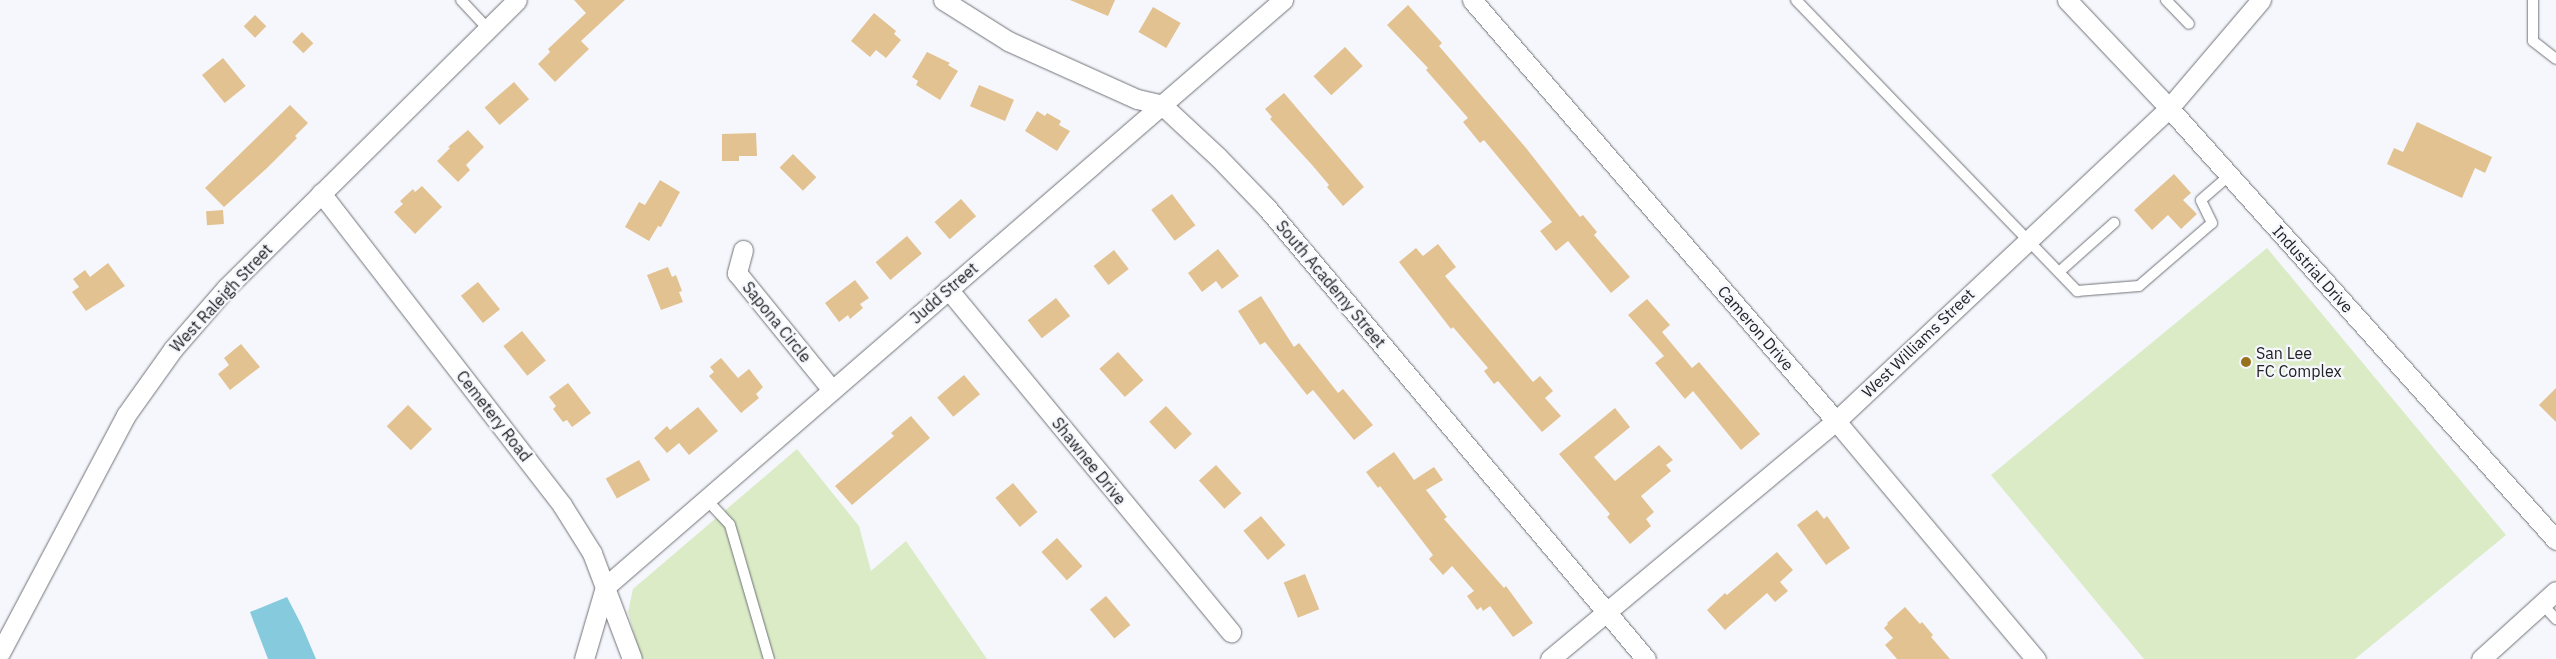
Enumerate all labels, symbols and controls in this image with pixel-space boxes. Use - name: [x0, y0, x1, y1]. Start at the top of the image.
- street label: South Academy Street: [1272, 216, 1390, 352]
- street label: Industrial Drive: [2269, 221, 2357, 317]
- street label: West Raleigh Street: [166, 240, 276, 356]
- street label: Judd Street: [906, 258, 982, 328]
- street label: Sapona Circle: [739, 278, 815, 366]
- street label: Cameron Drive: [1714, 282, 1798, 374]
- street label: West Williams Street: [1858, 284, 1978, 402]
- place label: San Lee FC Complex: [2256, 343, 2342, 381]
- marker: San Lee FC Complex: [2240, 356, 2252, 368]
- street label: Cemetery Road: [452, 367, 536, 465]
- street label: Shawnee Drive: [1048, 413, 1130, 509]

